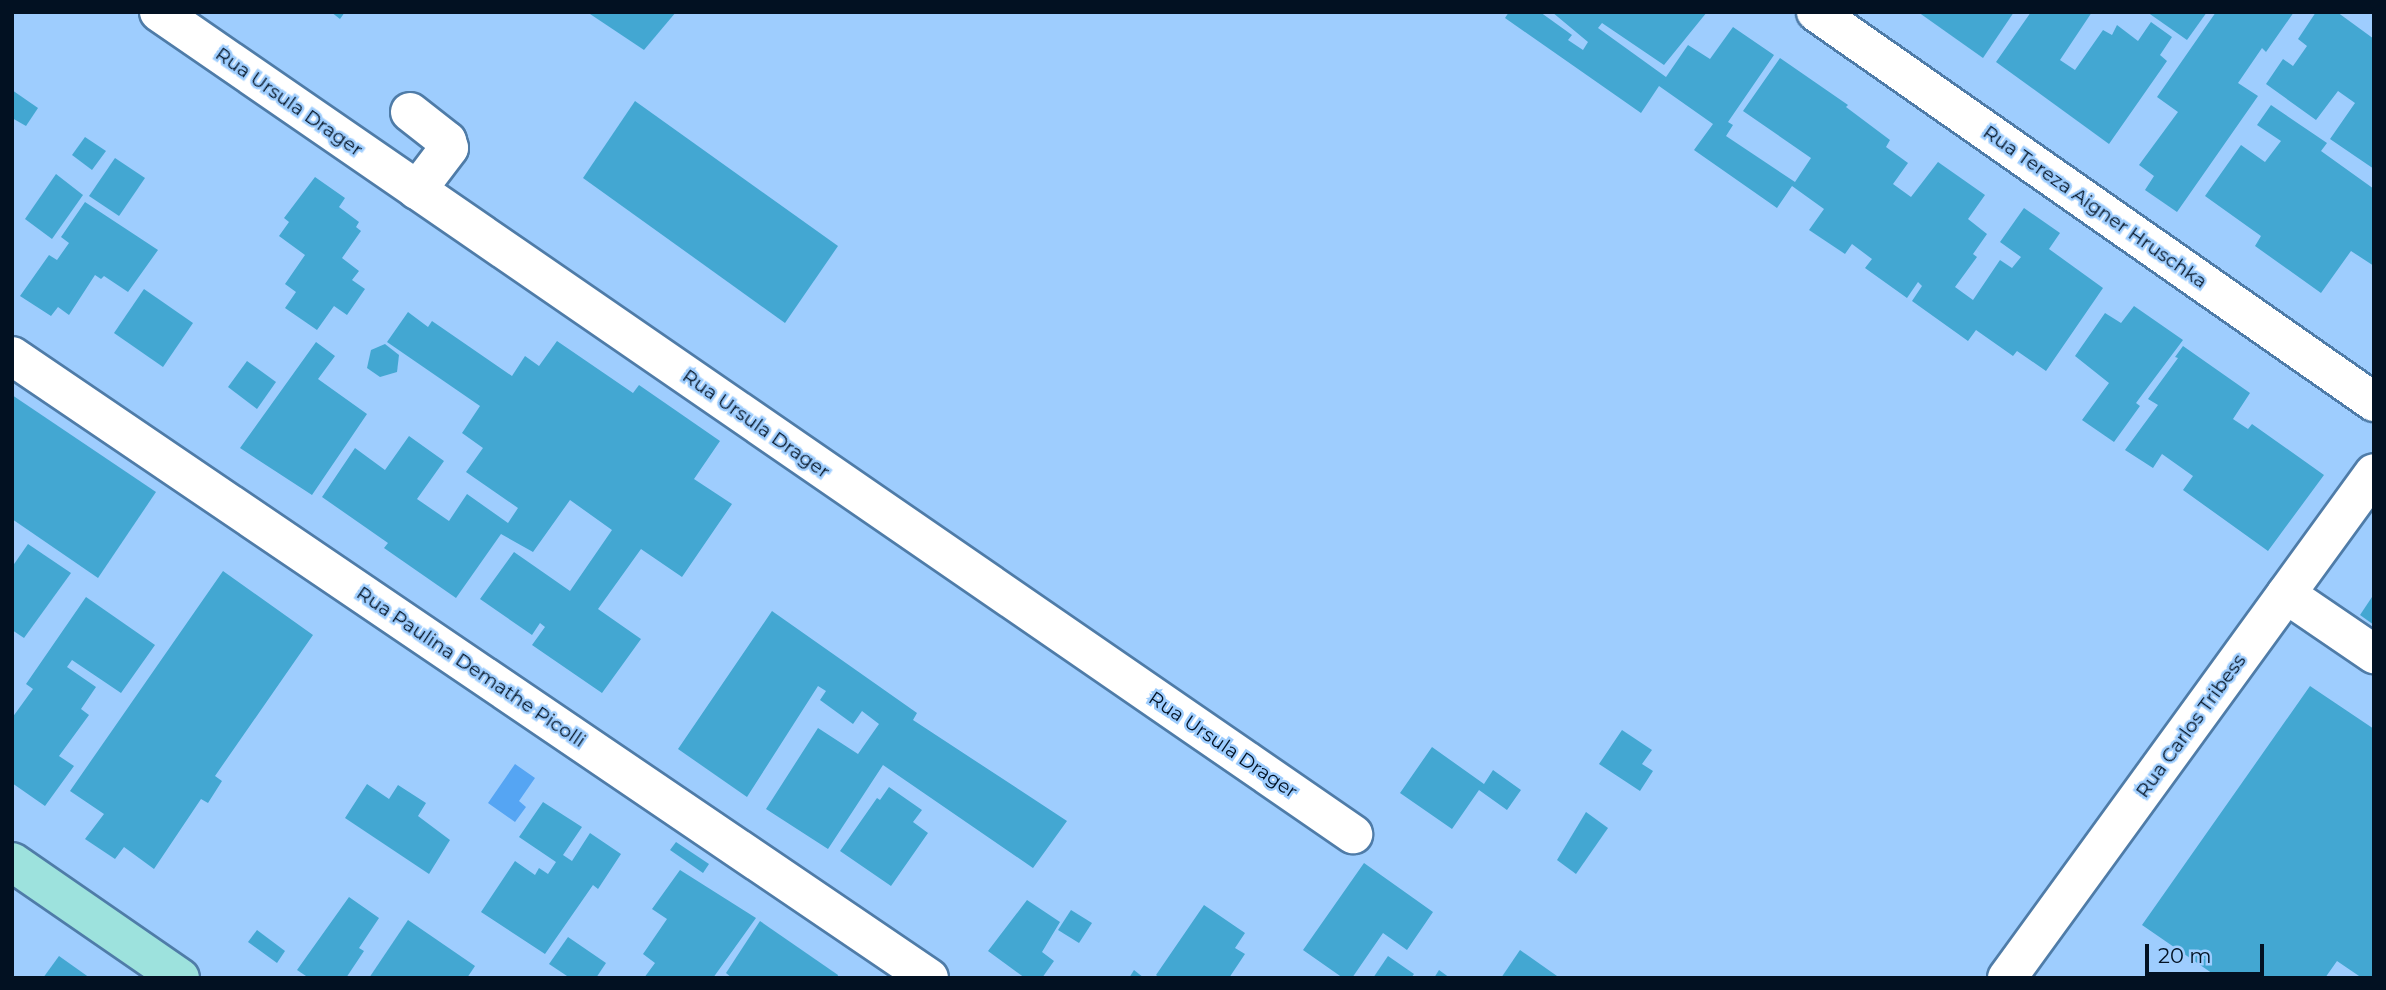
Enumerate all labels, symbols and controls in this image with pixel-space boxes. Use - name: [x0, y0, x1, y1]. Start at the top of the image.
- street label: Rua Ursula Drager: [211, 43, 367, 161]
- street label: Rua Tereza Aigner Hruschka: [1979, 121, 2211, 293]
- street label: Rua Ursula Drager: [678, 365, 834, 483]
- street label: Rua Paulina Demathe Picolli: [352, 582, 590, 752]
- street label: Rua Carlos Tribess: [2131, 650, 2251, 802]
- street label: Rua Ursula Drager: [1144, 687, 1302, 803]
- scale bar: [2148, 930, 2267, 974]
- text: 20 m: [2158, 943, 2212, 968]

